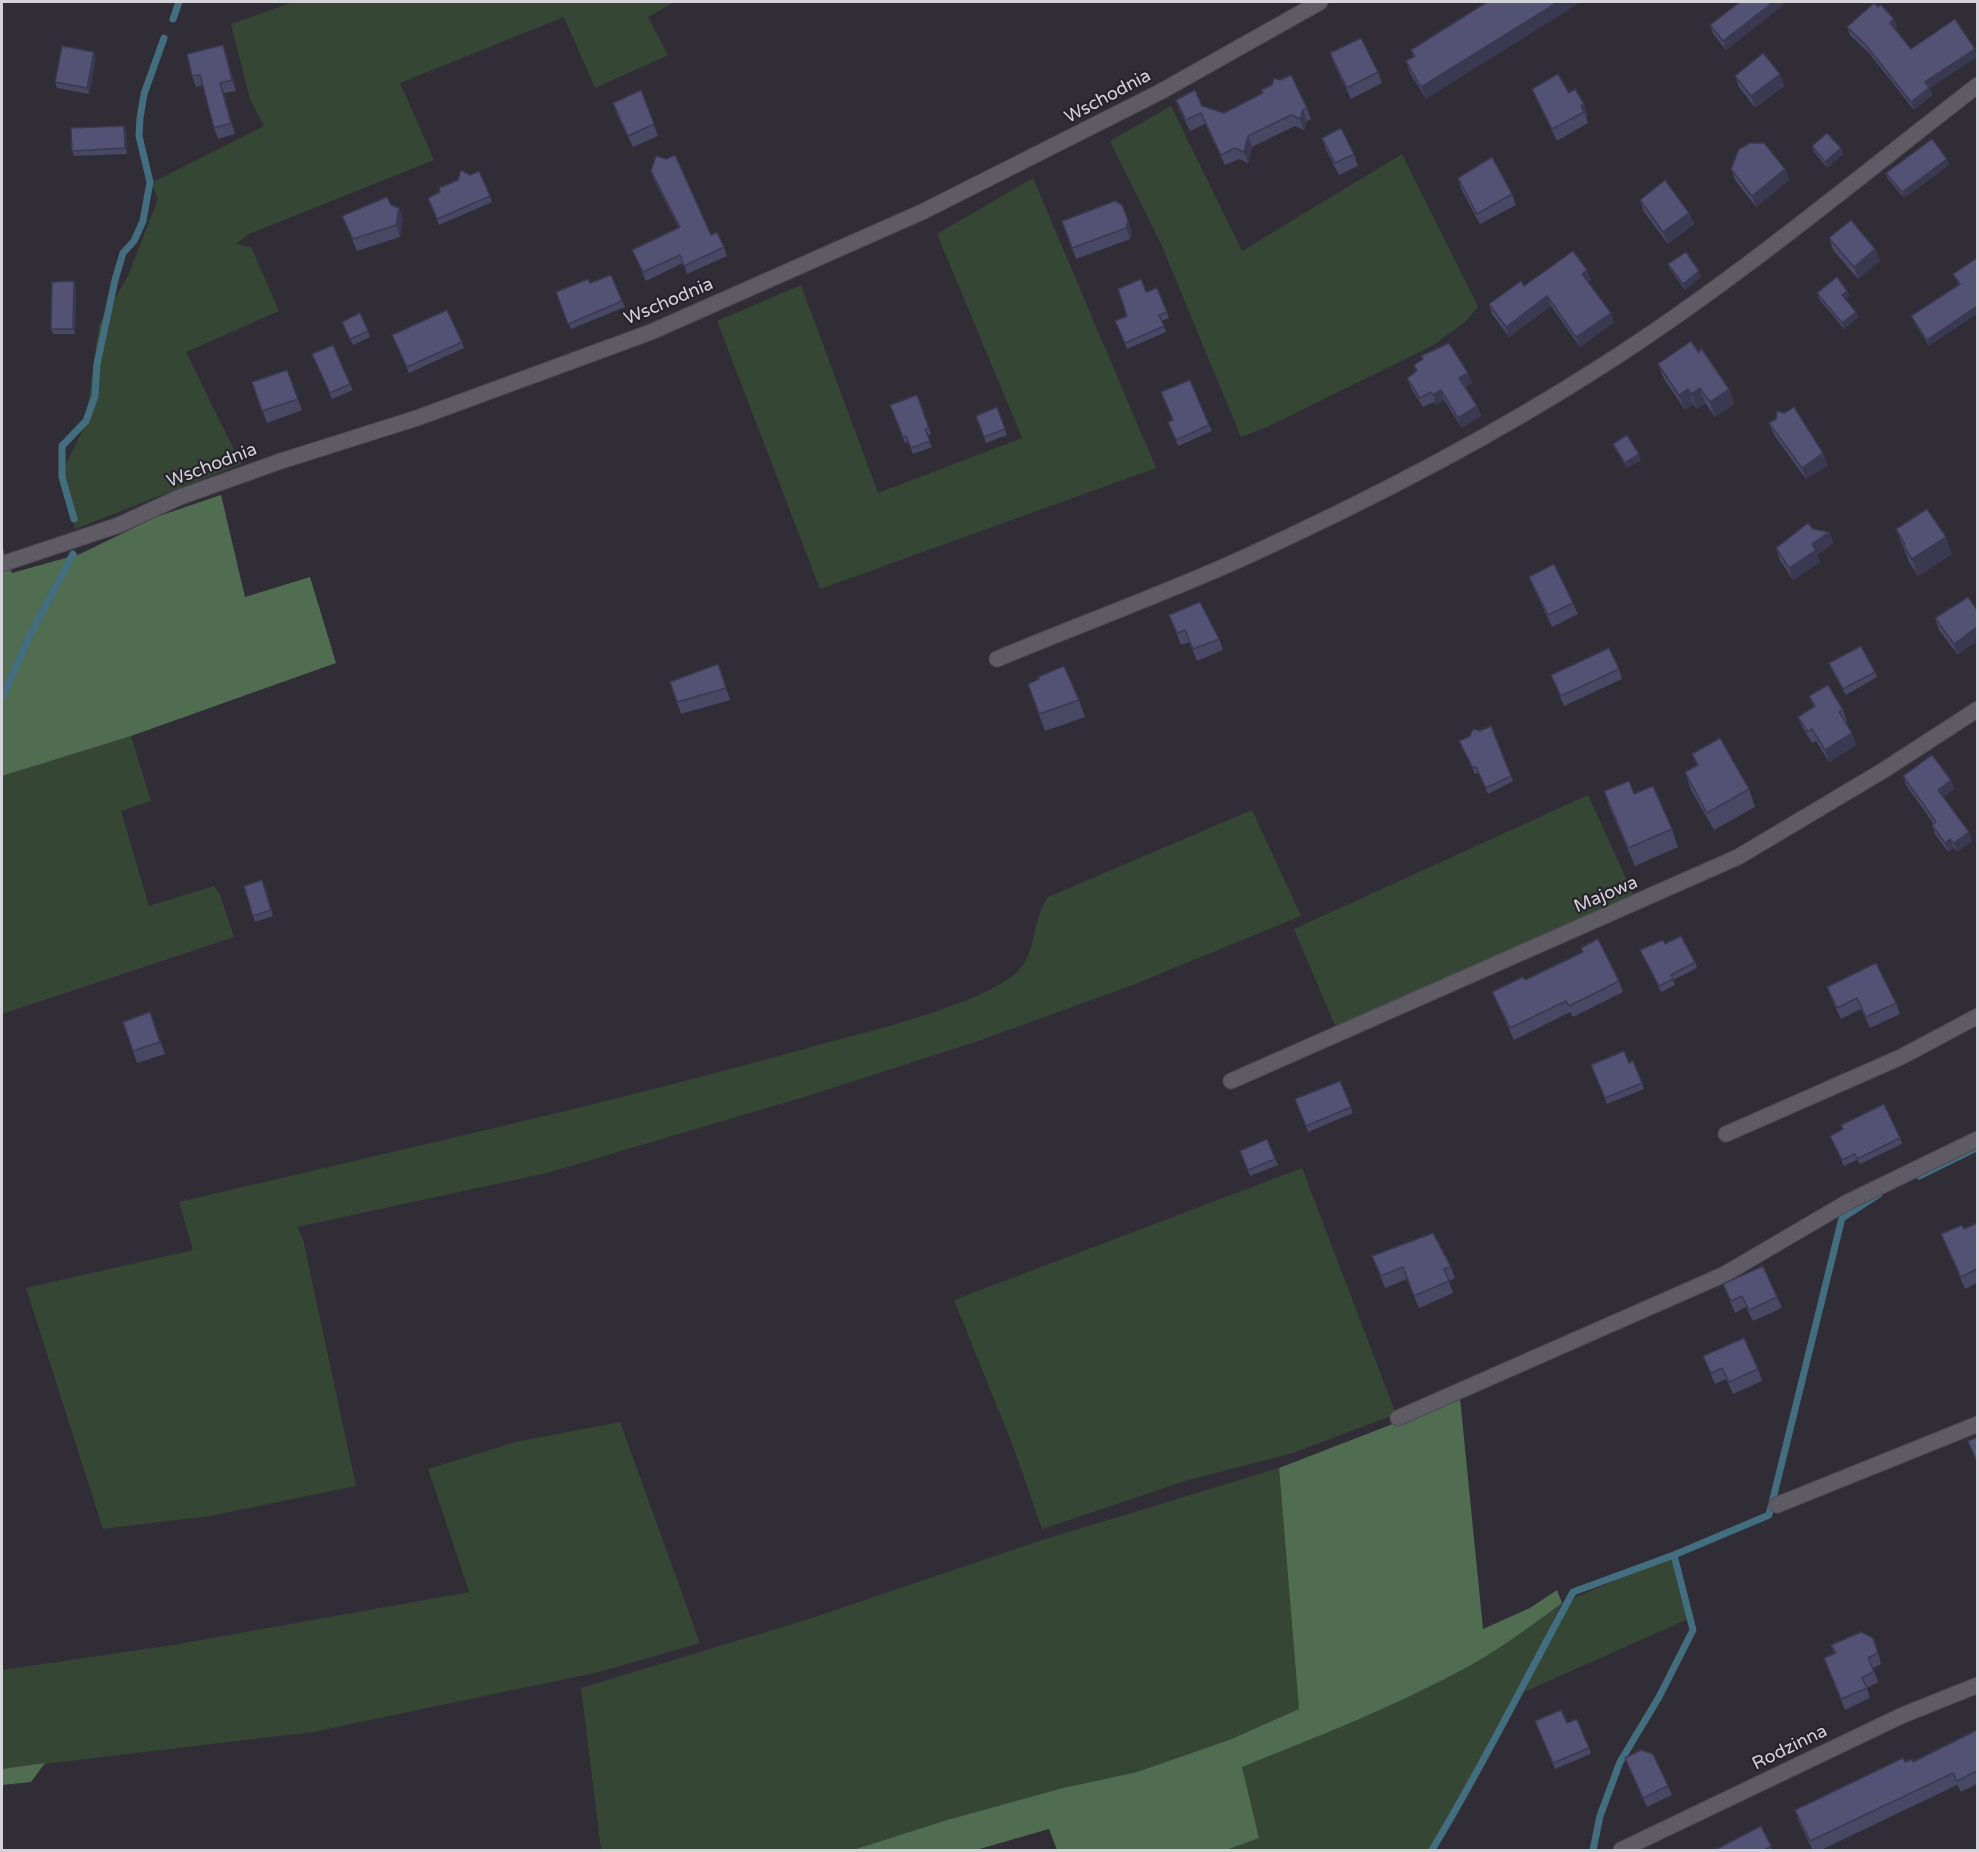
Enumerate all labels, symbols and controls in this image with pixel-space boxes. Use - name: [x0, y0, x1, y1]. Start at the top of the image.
- street label: Wschodnia: [1061, 65, 1155, 129]
- street label: Wschodnia: [621, 274, 717, 330]
- street label: Wschodnia: [164, 439, 260, 493]
- street label: Majowa: [1571, 872, 1641, 918]
- street label: Rodzinna: [1749, 1721, 1831, 1775]

